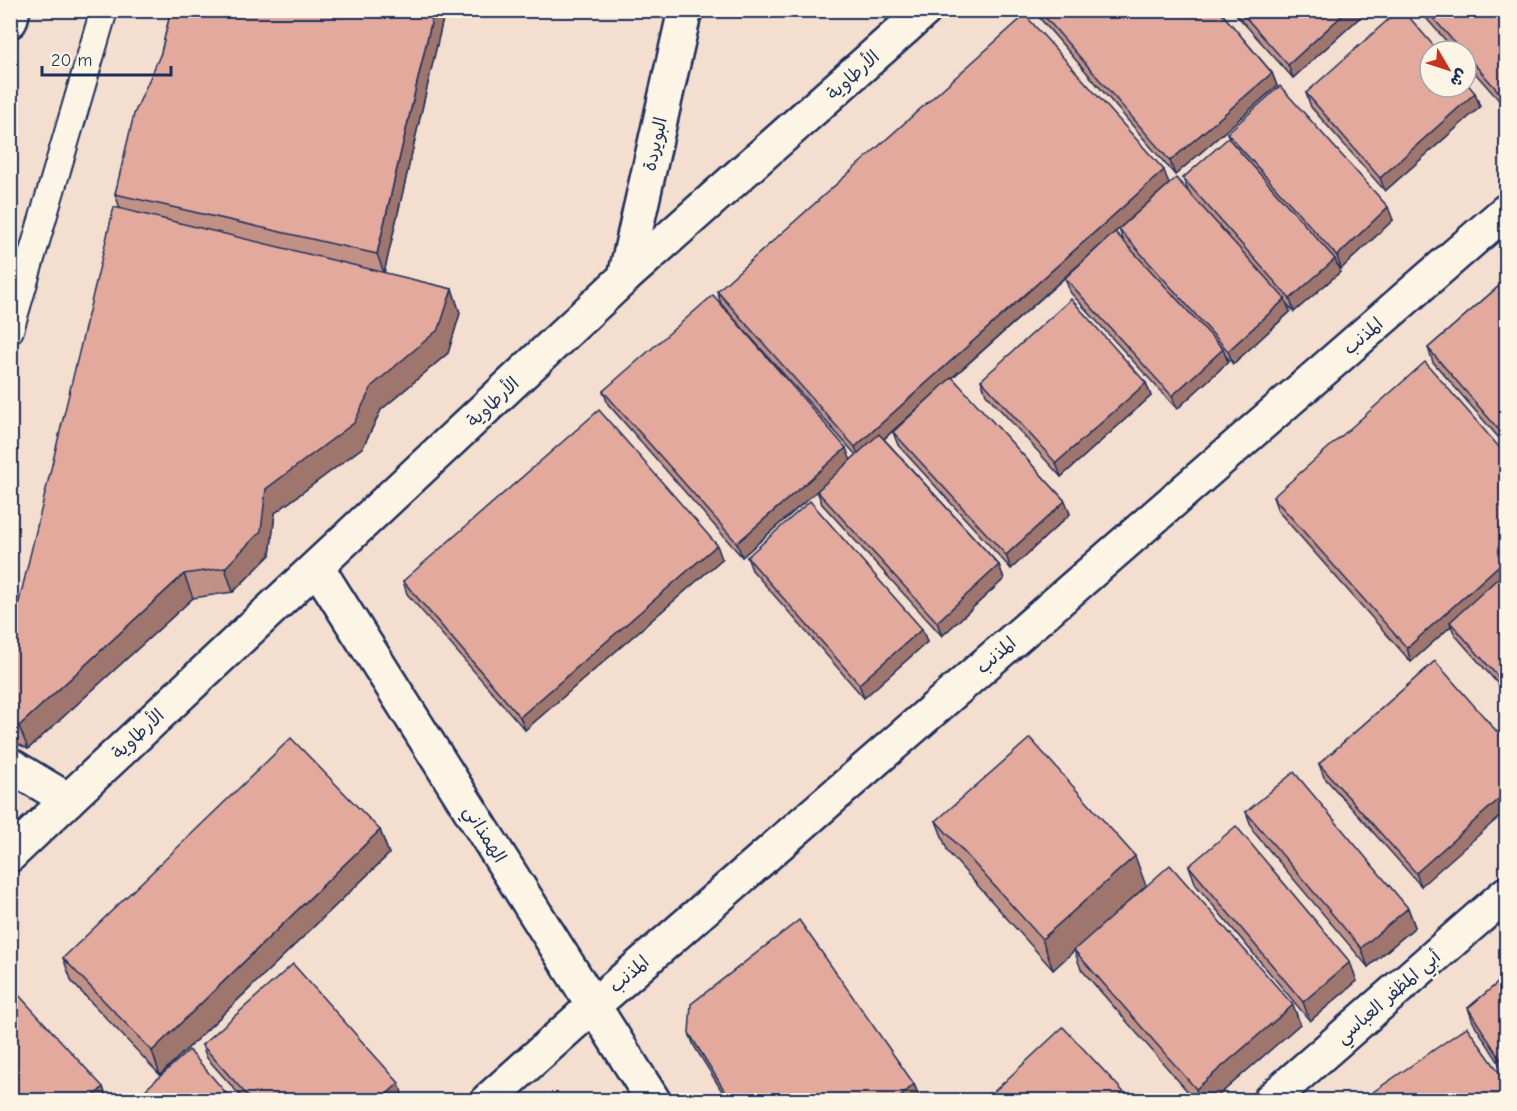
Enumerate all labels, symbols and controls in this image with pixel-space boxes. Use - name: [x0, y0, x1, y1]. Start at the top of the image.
- scale bar: [42, 39, 171, 77]
- north arrow: [1418, 39, 1478, 99]
- street label: الأرطاوية: [821, 45, 884, 104]
- text: 20 m: [51, 50, 92, 71]
- text: ش: [1446, 65, 1471, 90]
- street label: البويردة: [639, 115, 672, 173]
- street label: المذنب: [1339, 313, 1387, 359]
- street label: الأرطاوية: [462, 372, 524, 432]
- street label: المذنب: [972, 632, 1020, 678]
- street label: الأرطاوية: [107, 704, 169, 764]
- street label: الهمذاني: [455, 802, 510, 869]
- street label: أبي المظفر العباسي: [1332, 946, 1448, 1052]
- street label: المذنب: [605, 951, 653, 997]

